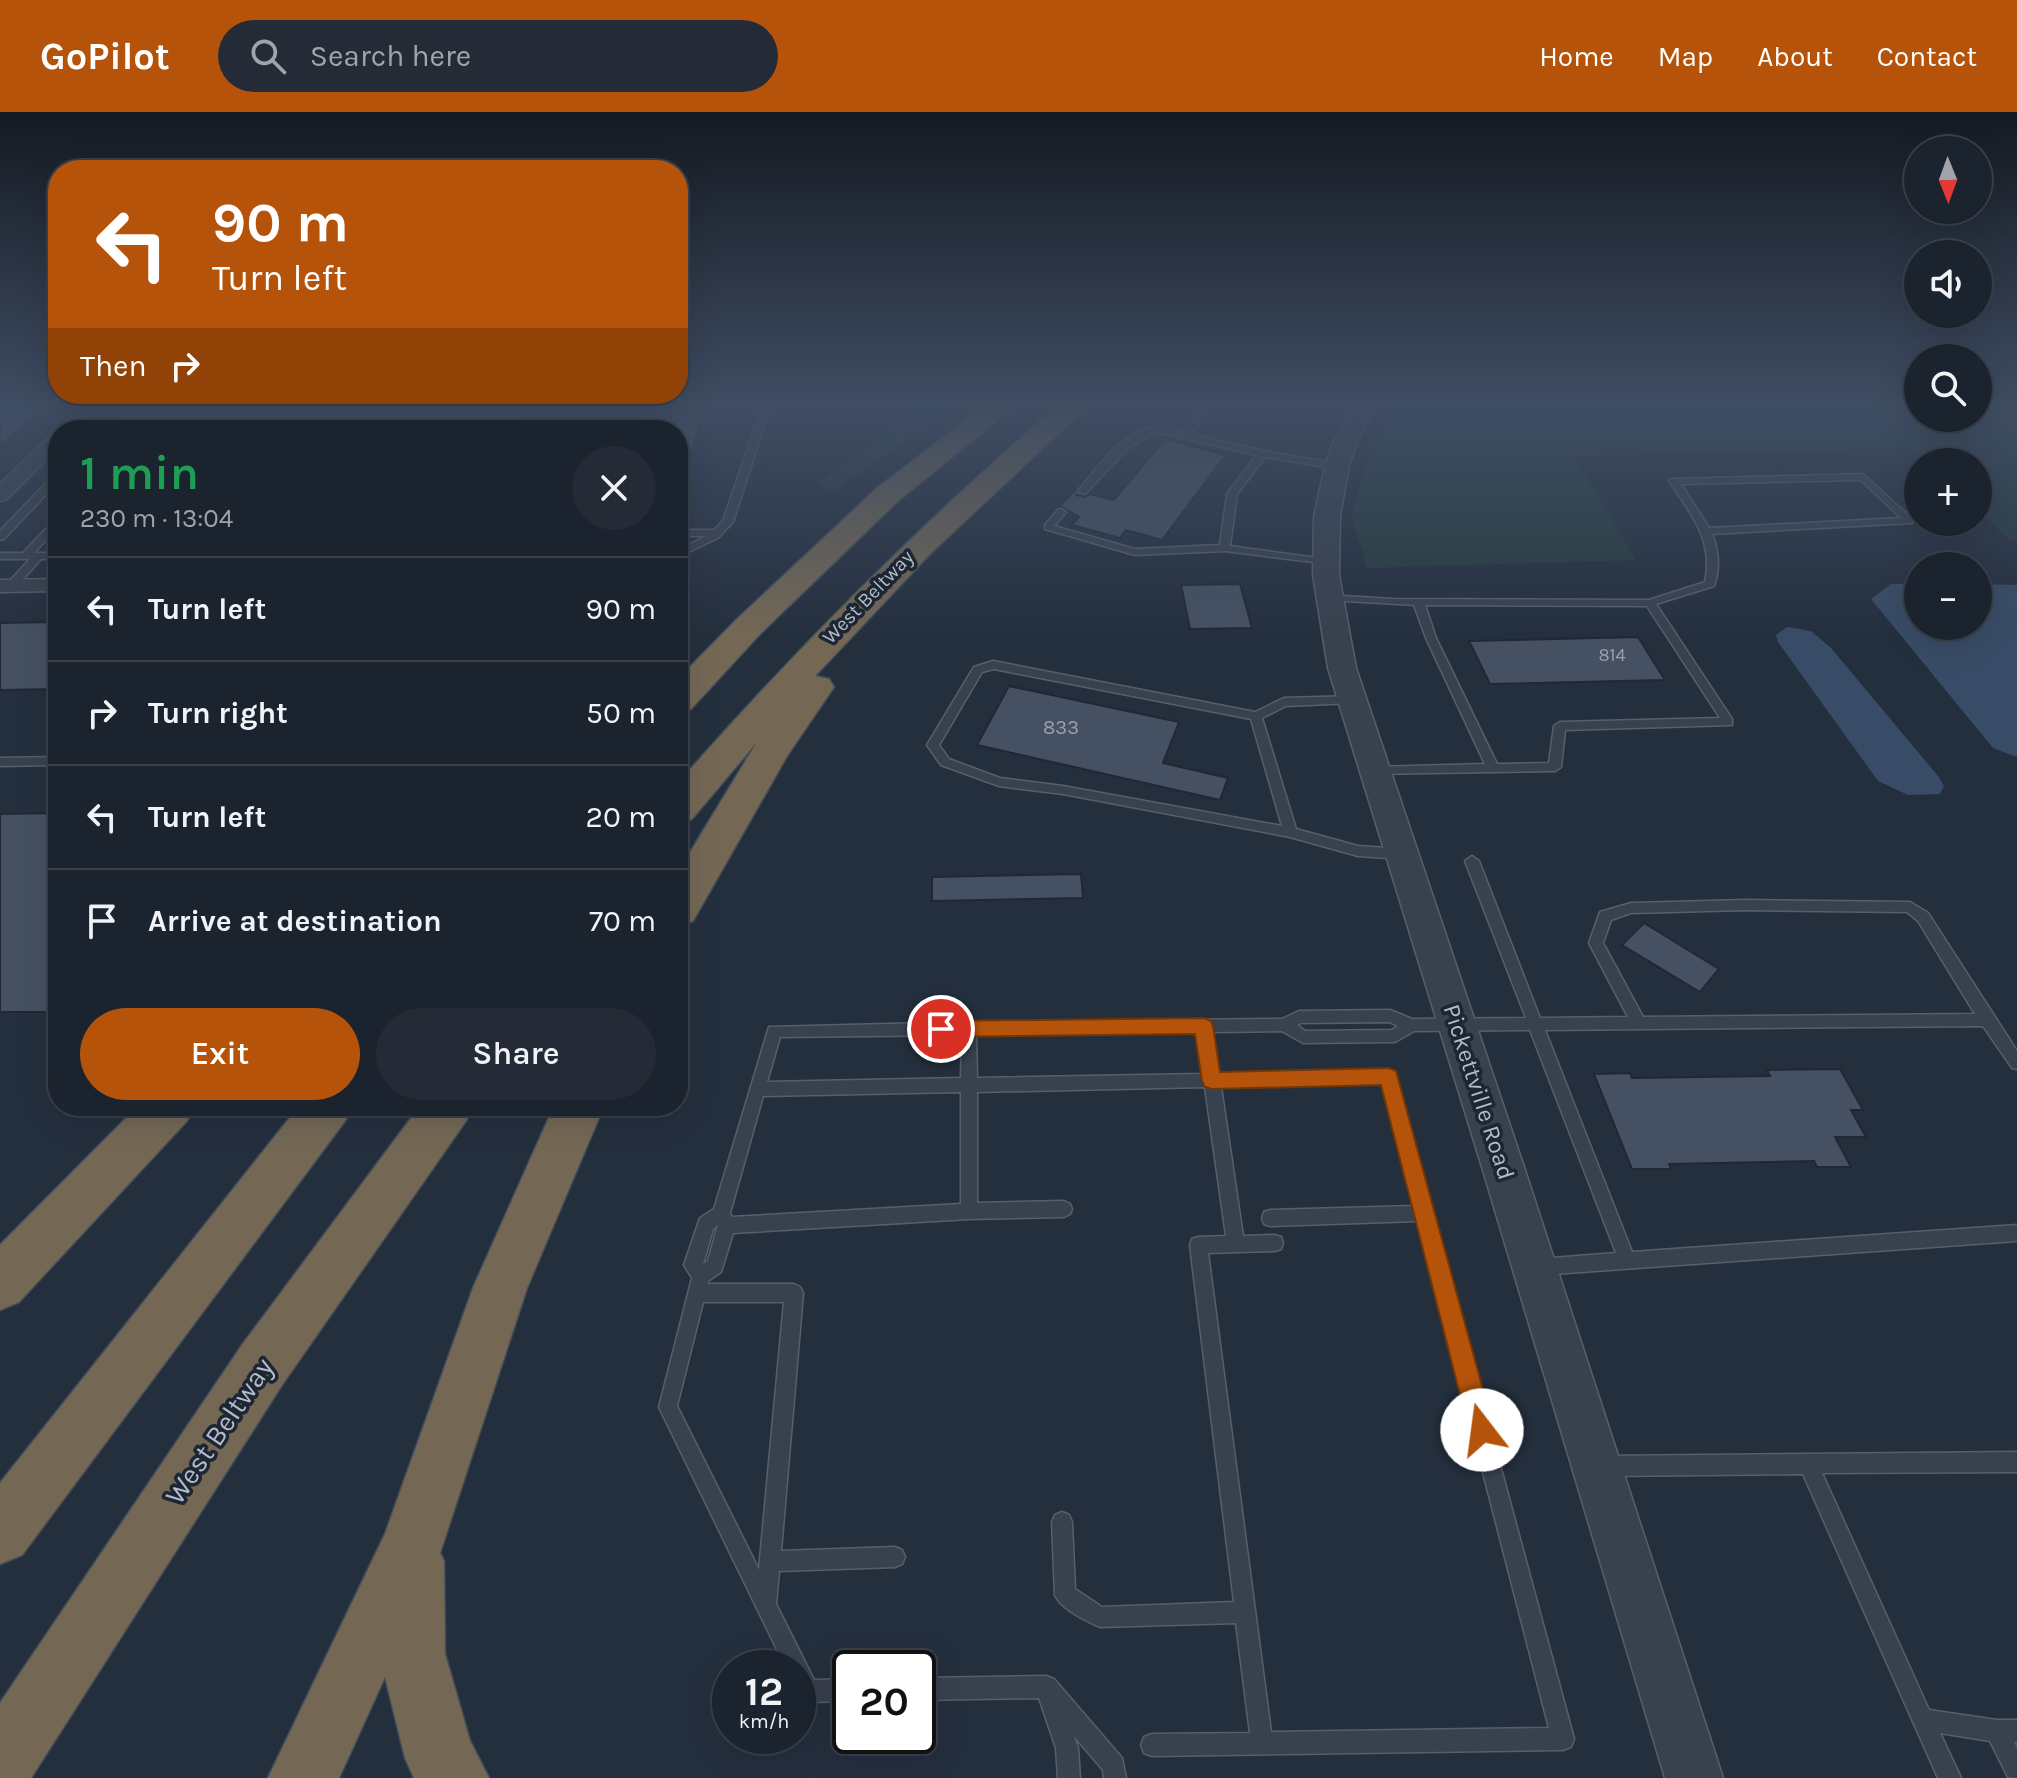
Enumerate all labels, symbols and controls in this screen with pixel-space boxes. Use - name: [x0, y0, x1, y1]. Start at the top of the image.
- search box: [218, 20, 778, 92]
- text: GoPilot: [40, 34, 170, 79]
- icon: search: [246, 34, 290, 78]
- text: Search here: [310, 38, 471, 74]
- text: Home: [1539, 40, 1614, 73]
- text: Map: [1658, 40, 1713, 73]
- text: About: [1757, 40, 1833, 73]
- text: Contact: [1877, 40, 1977, 73]
- north arrow: [1904, 136, 1992, 224]
- map controls: [1904, 136, 1992, 640]
- text: 90 m: [212, 190, 349, 255]
- icon: left: [80, 192, 184, 296]
- button: sound: [1904, 240, 1992, 328]
- text: Turn left: [212, 257, 347, 299]
- icon: right: [163, 344, 207, 388]
- button: search: [1904, 344, 1992, 432]
- text: Then: [80, 348, 147, 384]
- text: 1 min: [80, 445, 199, 501]
- button: close: [572, 446, 656, 530]
- button: +: [1904, 448, 1992, 536]
- text: 230 m · 13:04: [80, 503, 233, 534]
- street label: West Beltway: [818, 546, 918, 648]
- button: −: [1904, 552, 1992, 640]
- icon: left: [80, 587, 124, 631]
- text: Turn left: [148, 591, 266, 627]
- text: 90 m: [586, 591, 656, 627]
- house number: 814: [1598, 644, 1626, 666]
- icon: right: [80, 691, 124, 735]
- text: Turn right: [148, 695, 288, 731]
- text: 50 m: [586, 695, 656, 731]
- house number: 833: [1043, 716, 1079, 739]
- icon: left: [80, 795, 124, 839]
- text: Turn left: [148, 799, 266, 835]
- text: 20 m: [586, 799, 656, 835]
- icon: arrive: [80, 899, 124, 943]
- text: Arrive at destination: [148, 903, 442, 939]
- text: 70 m: [589, 903, 656, 939]
- pin: [907, 995, 975, 1063]
- street label: Pickettville Road: [1437, 1001, 1521, 1183]
- icon: arrive: [919, 1007, 963, 1051]
- button: Exit: [80, 1008, 360, 1100]
- button: Share: [376, 1008, 656, 1100]
- street label: West Beltway: [158, 1352, 280, 1510]
- position arrow: [1440, 1388, 1524, 1472]
- speed limit sign: 20: [832, 1650, 936, 1754]
- text: 12: [745, 1668, 783, 1715]
- text: km/h: [739, 1710, 789, 1733]

